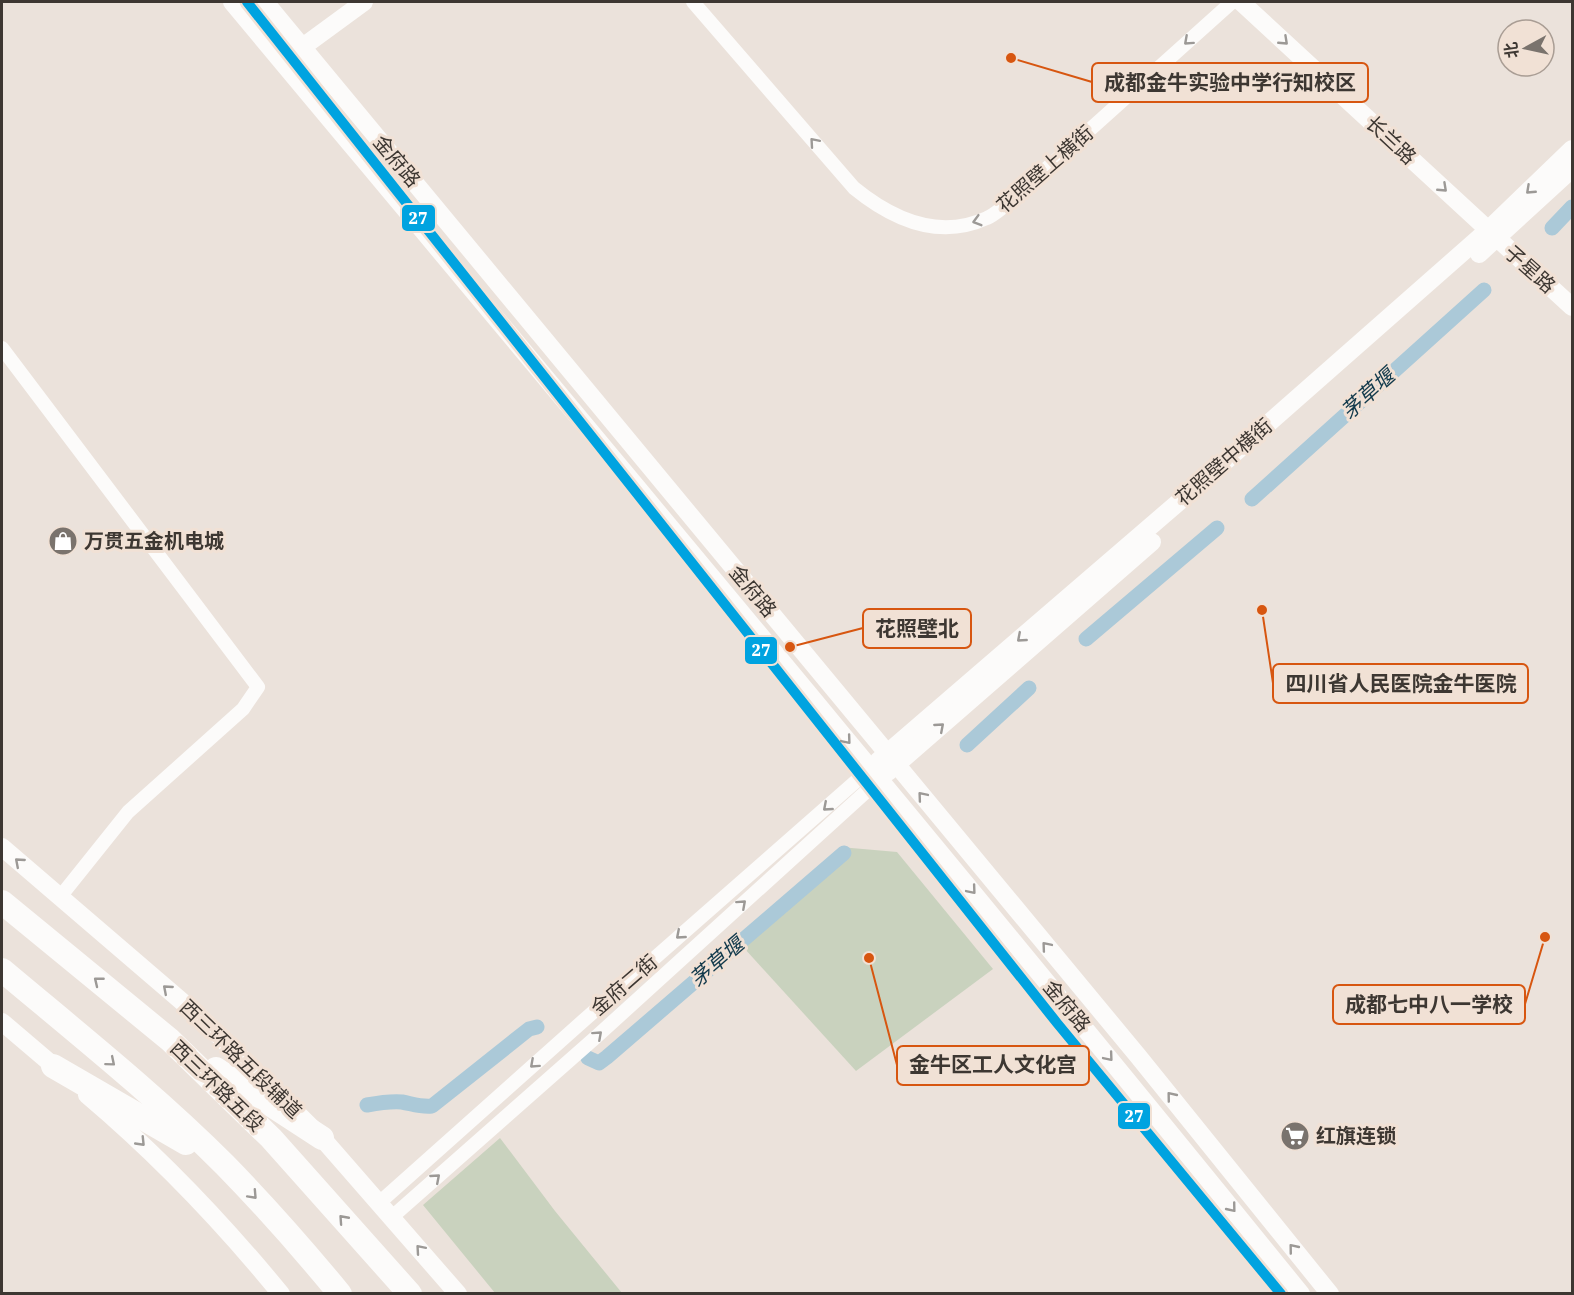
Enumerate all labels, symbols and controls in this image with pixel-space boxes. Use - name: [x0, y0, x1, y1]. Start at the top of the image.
- north arrow: [1496, 18, 1556, 78]
- one-way arrow: [1185, 34, 1195, 45]
- one-way arrow: [1277, 34, 1288, 45]
- text: 北: [1500, 41, 1522, 59]
- callout: 成都金牛实验中学行知校区: [1092, 63, 1368, 102]
- text: 成都金牛实验中学行知校区: [1104, 68, 1356, 96]
- street label: 长兰路: [1360, 109, 1422, 170]
- street label: 花照壁上横街: [991, 119, 1099, 218]
- street label: 金府路: [368, 129, 427, 192]
- one-way arrow: [811, 138, 822, 149]
- one-way arrow: [1436, 181, 1446, 192]
- one-way arrow: [1526, 182, 1537, 193]
- line badge: 27: [401, 204, 436, 232]
- text: 27: [408, 208, 428, 228]
- one-way arrow: [972, 214, 983, 226]
- street label: 子星路: [1499, 239, 1562, 299]
- water label: 茅草堰: [1335, 360, 1402, 425]
- street label: 花照壁中横街: [1170, 412, 1278, 511]
- shop icon: 万贯五金机电城: [47, 525, 79, 557]
- place label: 万贯五金机电城: [84, 527, 224, 554]
- street label: 金府路: [724, 559, 783, 622]
- callout: 花照壁北: [863, 609, 971, 648]
- text: 花照壁北: [875, 614, 959, 642]
- one-way arrow: [1017, 631, 1028, 642]
- line badge: 27: [744, 636, 778, 665]
- text: 27: [751, 640, 771, 660]
- callout: 四川省人民医院金牛医院: [1273, 664, 1528, 703]
- text: 四川省人民医院金牛医院: [1286, 669, 1517, 697]
- one-way arrow: [933, 723, 944, 734]
- one-way arrow: [840, 733, 851, 744]
- one-way arrow: [918, 792, 929, 803]
- one-way arrow: [823, 800, 834, 811]
- one-way arrow: [15, 858, 26, 869]
- one-way arrow: [964, 883, 975, 894]
- one-way arrow: [735, 900, 746, 911]
- one-way arrow: [676, 928, 687, 939]
- water label: 茅草堰: [683, 928, 752, 992]
- one-way arrow: [1043, 942, 1054, 953]
- street label: 金府二街: [585, 948, 663, 1021]
- street label: 金府路: [1038, 974, 1097, 1037]
- one-way arrow: [94, 977, 105, 988]
- one-way arrow: [163, 985, 174, 996]
- callout: 成都七中八一学校: [1333, 985, 1525, 1024]
- text: 成都七中八一学校: [1345, 990, 1513, 1018]
- street label: 西三环路五段辅道: [175, 995, 307, 1123]
- one-way arrow: [591, 1031, 601, 1042]
- street label: 西三环路五段: [166, 1036, 268, 1136]
- callout: 金牛区工人文化宫: [897, 1046, 1089, 1085]
- text: 金牛区工人文化宫: [909, 1050, 1077, 1078]
- one-way arrow: [1102, 1050, 1113, 1061]
- one-way arrow: [104, 1054, 115, 1065]
- one-way arrow: [530, 1057, 541, 1068]
- one-way arrow: [1167, 1092, 1178, 1103]
- line badge: 27: [1117, 1102, 1151, 1130]
- text: 27: [1124, 1106, 1144, 1126]
- supermarket icon: 红旗连锁: [1279, 1120, 1311, 1152]
- place label: 红旗连锁: [1316, 1122, 1397, 1149]
- one-way arrow: [134, 1135, 145, 1146]
- one-way arrow: [429, 1174, 440, 1185]
- one-way arrow: [246, 1188, 257, 1199]
- one-way arrow: [1225, 1201, 1236, 1212]
- one-way arrow: [339, 1215, 350, 1225]
- one-way arrow: [1289, 1244, 1300, 1255]
- one-way arrow: [416, 1245, 427, 1256]

